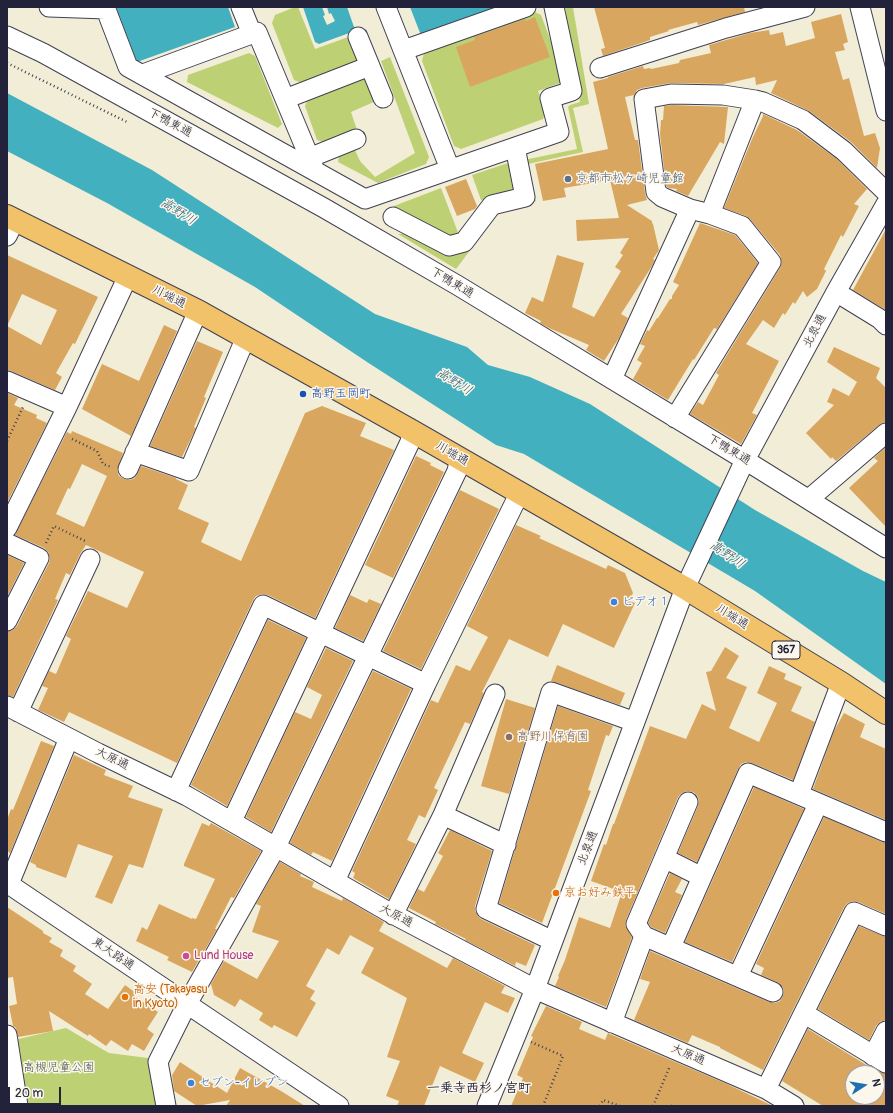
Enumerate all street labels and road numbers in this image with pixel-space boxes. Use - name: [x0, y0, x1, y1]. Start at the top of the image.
- street label: 下鴨東通: [145, 105, 195, 141]
- street label: 下鴨東通: [428, 264, 476, 302]
- street label: 川端通: [150, 282, 188, 312]
- street label: 北泉通: [800, 312, 830, 350]
- street label: 下鴨東通: [705, 431, 753, 469]
- street label: 川端通: [433, 439, 471, 469]
- street label: 川端通: [713, 601, 751, 633]
- road number: 367: [772, 641, 800, 659]
- street label: 大原通: [93, 745, 131, 773]
- street label: 北泉通: [575, 829, 601, 867]
- street label: 大原通: [377, 901, 415, 931]
- street label: 東大路通: [89, 935, 137, 973]
- street label: 大原通: [669, 1041, 707, 1069]

